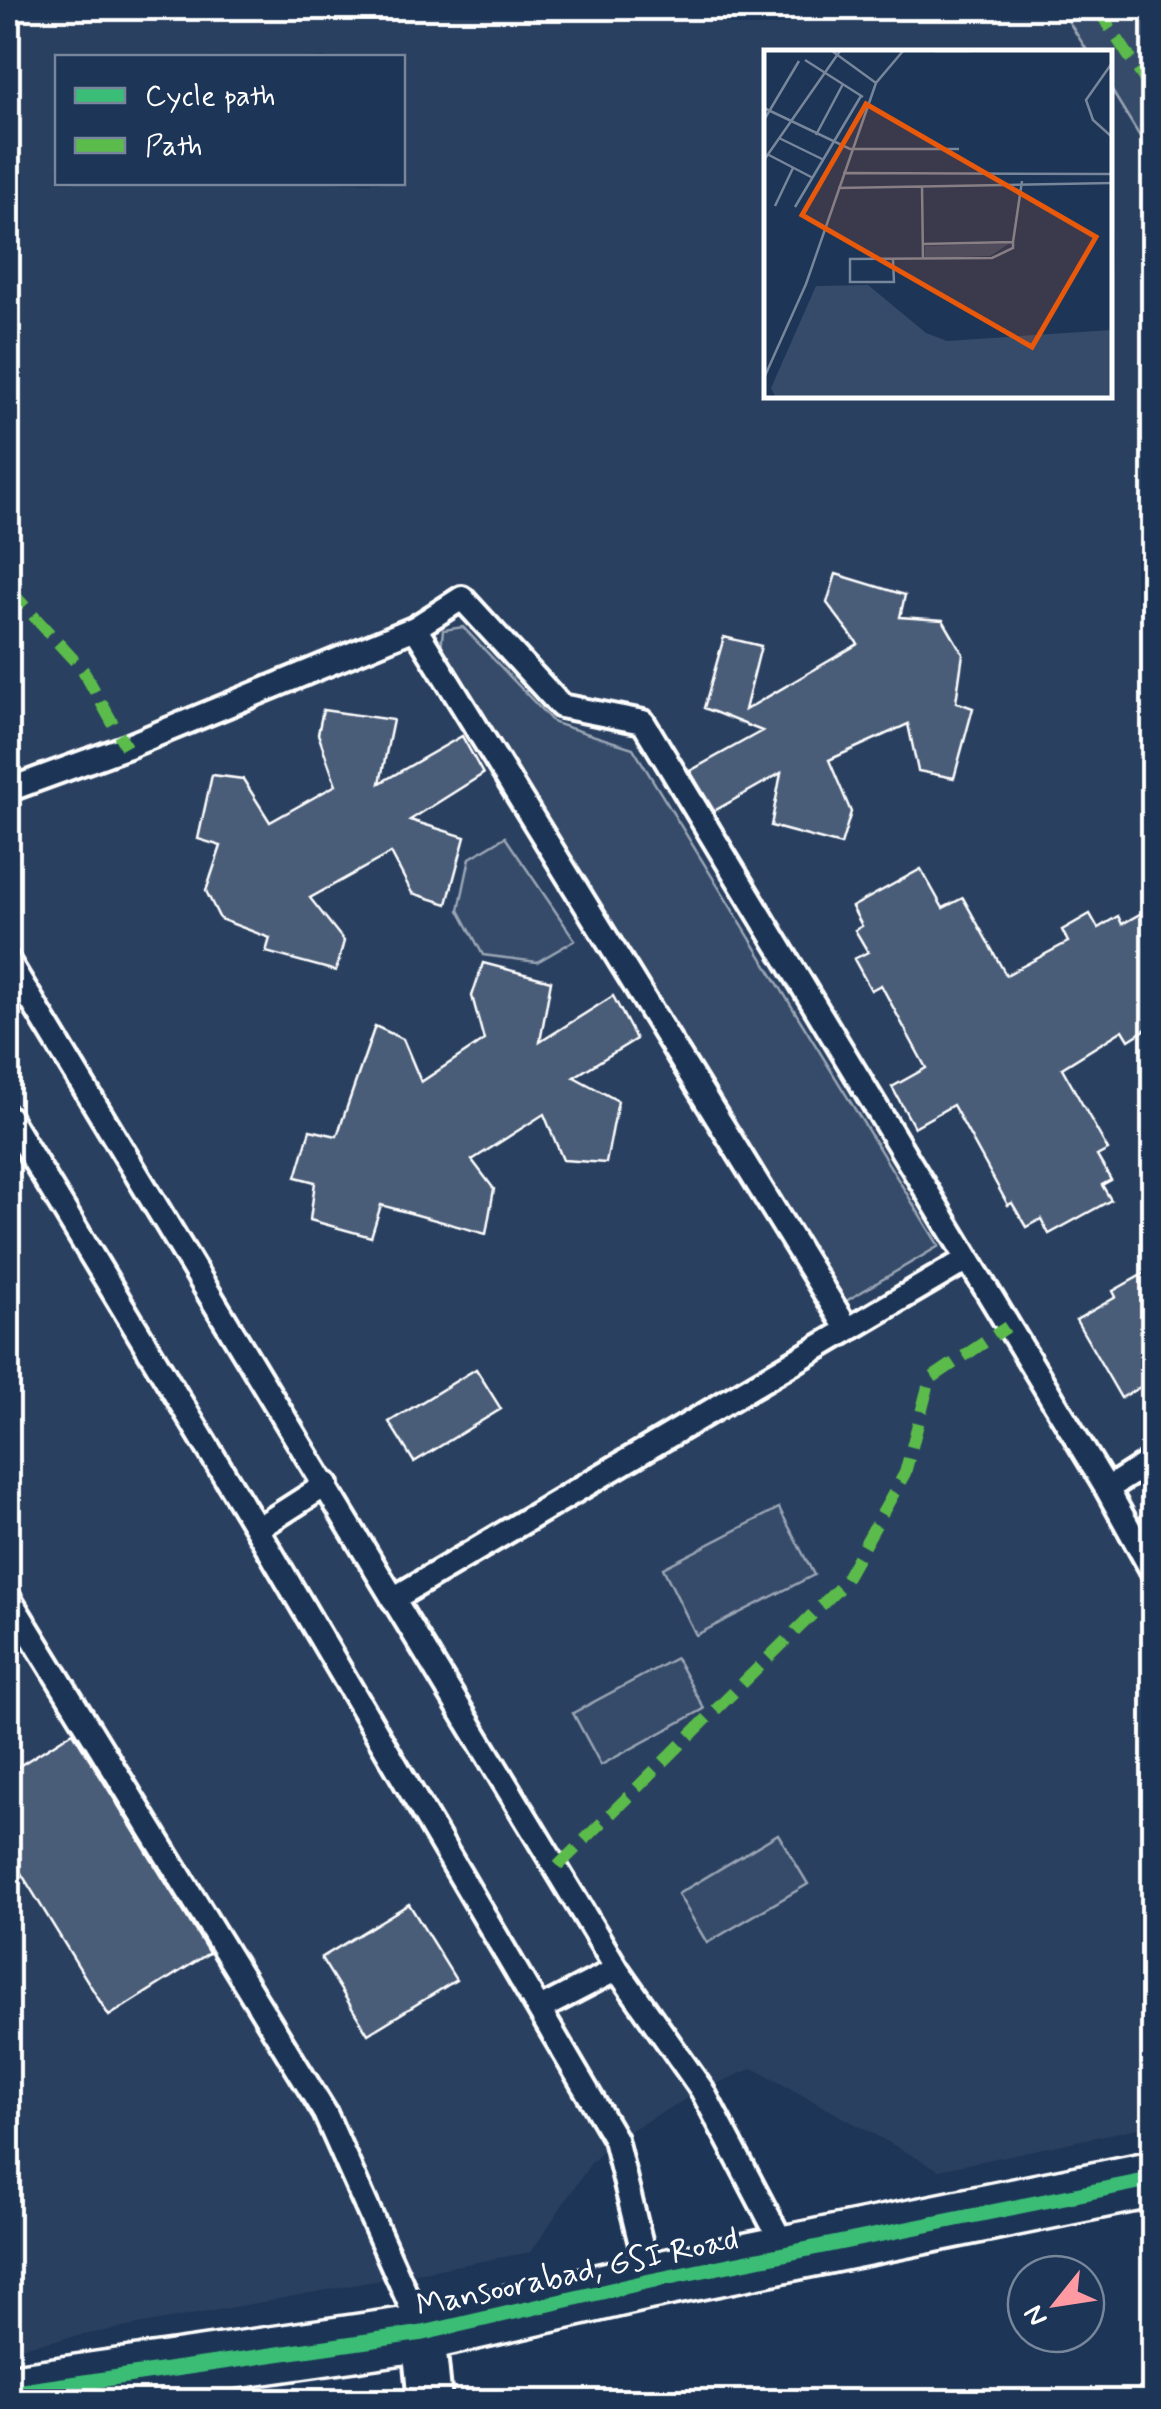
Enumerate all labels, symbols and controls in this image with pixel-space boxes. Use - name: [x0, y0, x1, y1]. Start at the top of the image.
- inset map: [764, 50, 1111, 398]
- legend: [55, 55, 405, 185]
- text: Cycle path: [145, 77, 276, 116]
- text: Path: [145, 127, 203, 166]
- street label: Mansoorabad, GSI Road: [413, 2218, 742, 2328]
- north arrow: [1006, 2254, 1106, 2354]
- text: N: [1016, 2298, 1057, 2333]

